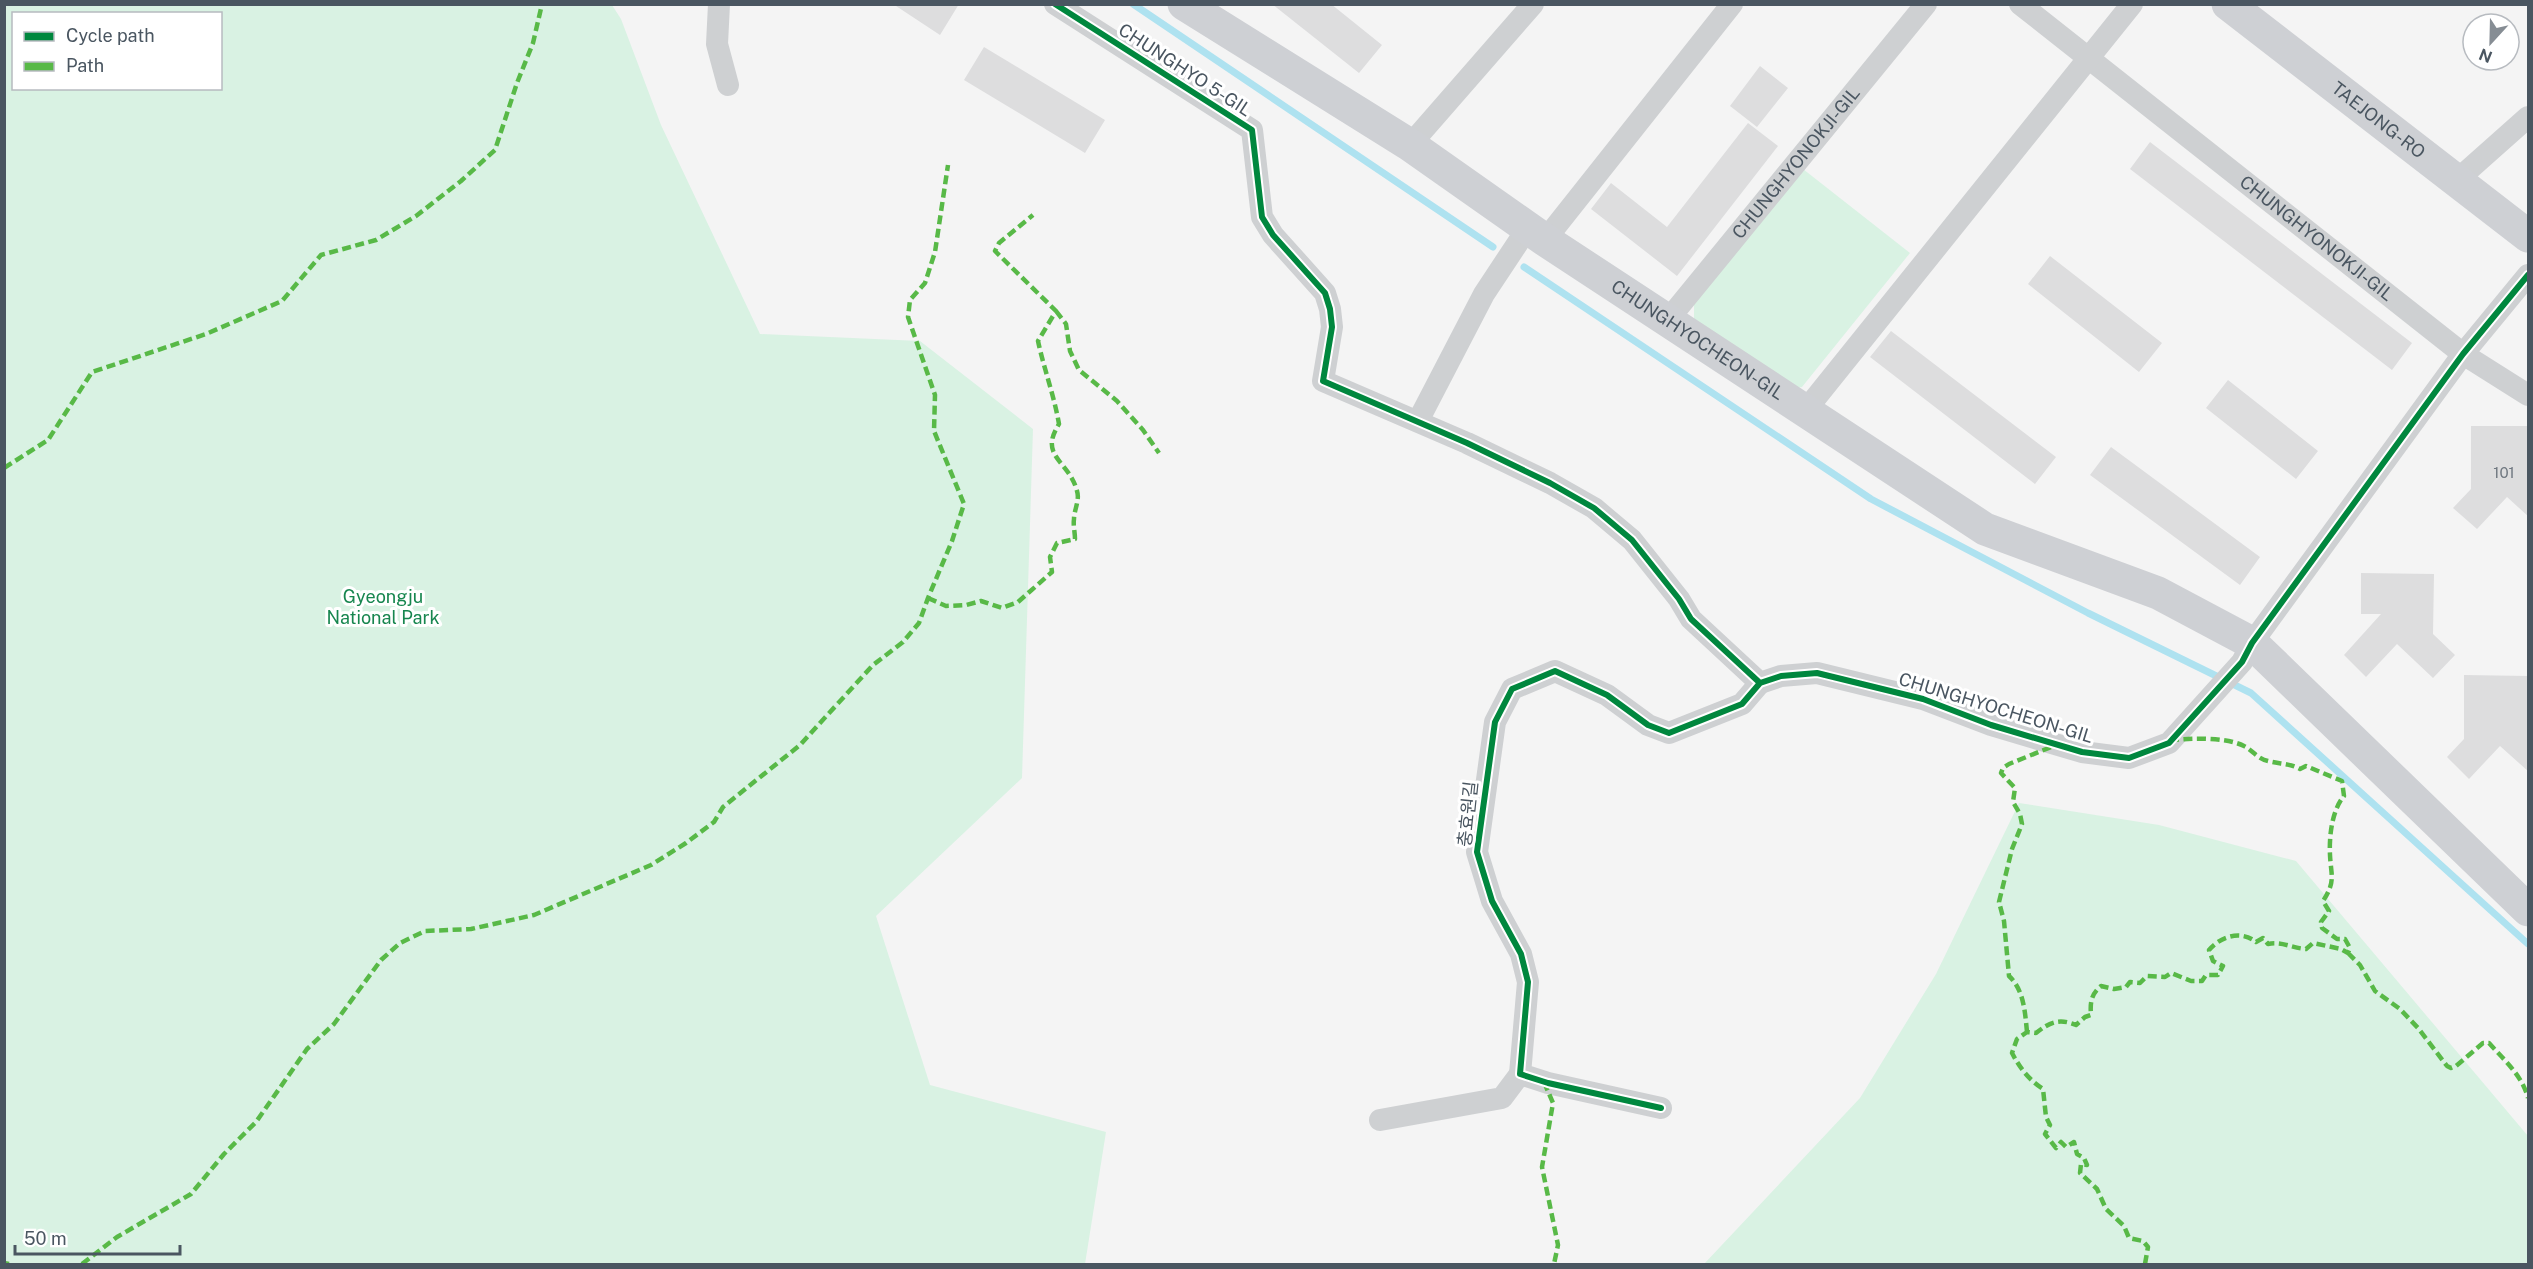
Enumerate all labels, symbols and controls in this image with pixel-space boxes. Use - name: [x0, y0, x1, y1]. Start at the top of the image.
- legend: [12, 12, 222, 90]
- north arrow: [2461, 12, 2521, 72]
- street label: CHUNGHYO 5-GIL: [1115, 19, 1256, 120]
- text: Cycle path: [66, 25, 155, 46]
- text: N: [2476, 44, 2495, 67]
- text: Path: [66, 55, 104, 76]
- street label: TAEJONG-RO: [2328, 77, 2429, 163]
- street label: CHUNGHYONOKJI-GIL: [1727, 83, 1864, 243]
- street label: CHUNGHYONOKJI-GIL: [2236, 171, 2398, 305]
- street label: CHUNGHYOCHEON-GIL: [1607, 275, 1788, 404]
- house number: 101: [2493, 464, 2515, 481]
- park label: Gyeongju National Park: [326, 586, 440, 628]
- street label: CHUNGHYOCHEON-GIL: [1896, 668, 2096, 747]
- street label: 충효원길: [1454, 780, 1481, 848]
- scale bar: [15, 1218, 180, 1256]
- text: 50 m: [24, 1228, 67, 1249]

